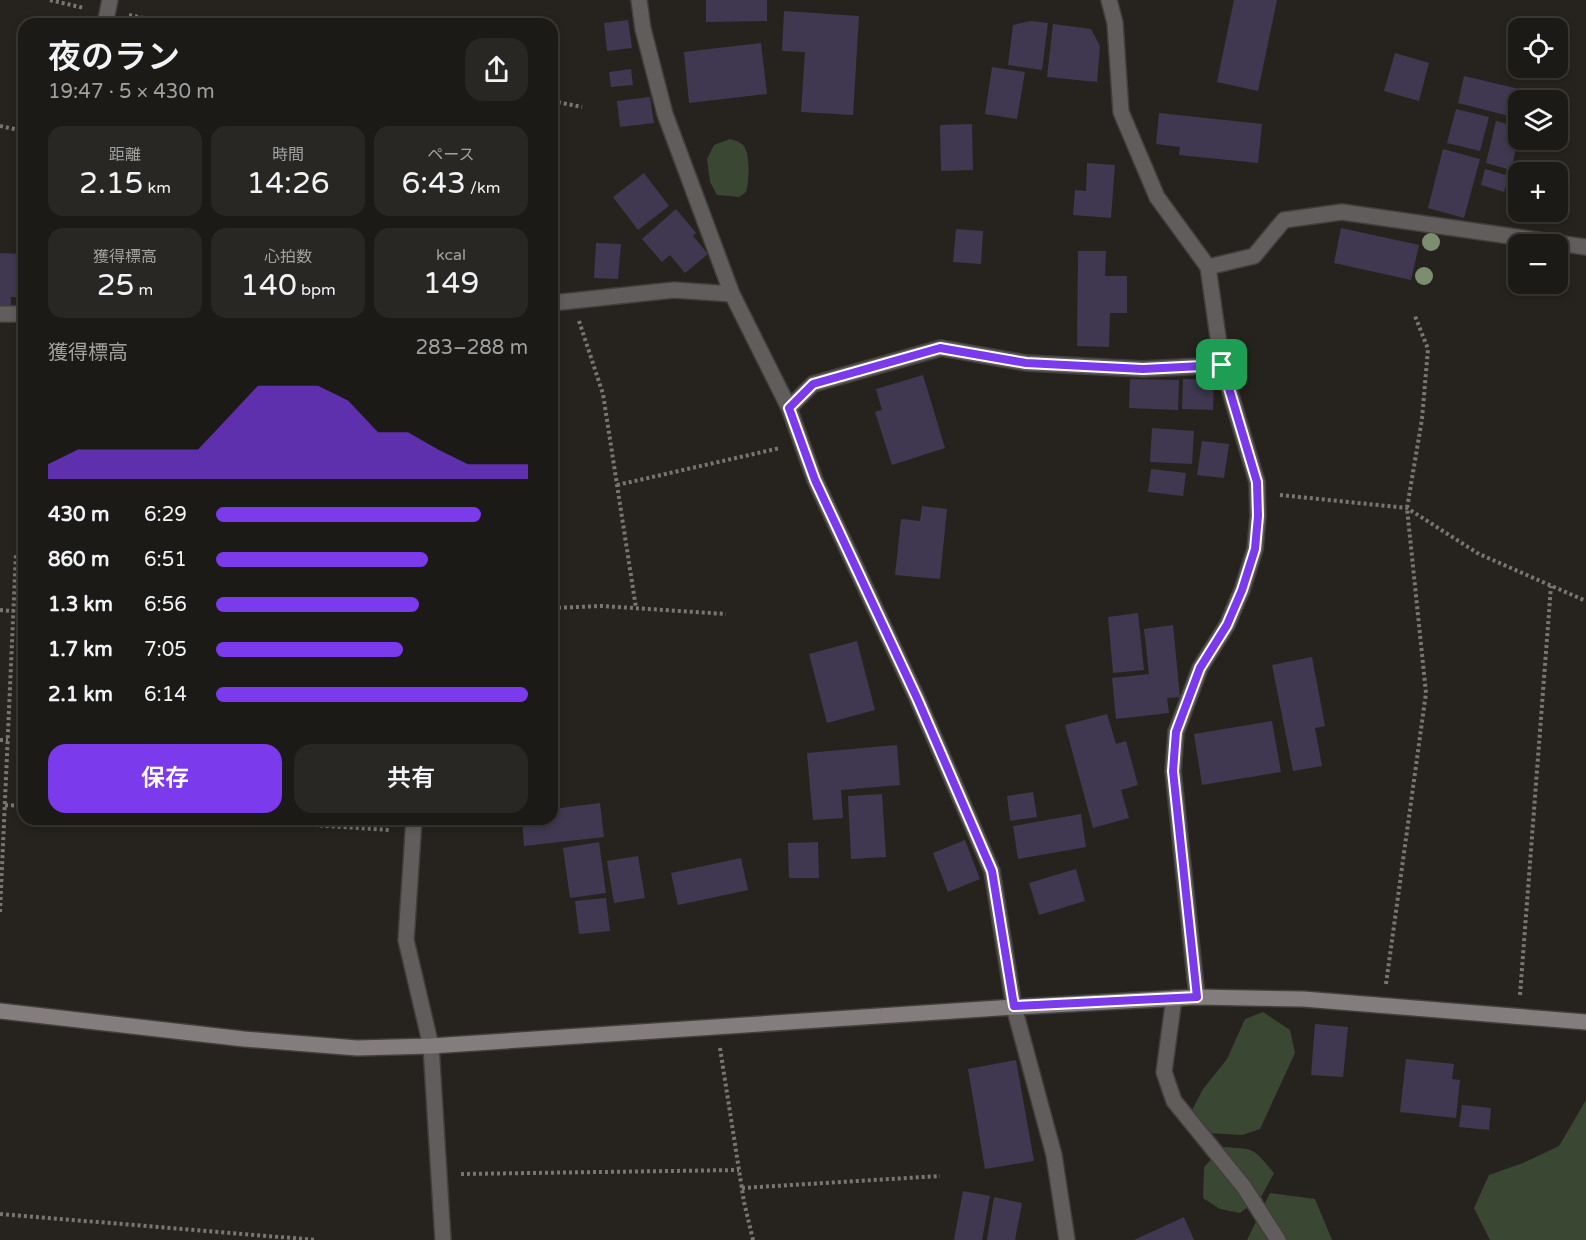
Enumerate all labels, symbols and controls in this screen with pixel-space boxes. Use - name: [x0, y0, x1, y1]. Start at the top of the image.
- map controls: [1508, 18, 1568, 294]
- button: locate: [1508, 18, 1568, 78]
- text: 夜のラン: [48, 38, 180, 77]
- button: share: [465, 38, 528, 101]
- text: 19:47 · 5 × 430 m: [48, 80, 215, 104]
- button: layers: [1508, 90, 1568, 150]
- text: 距離: [109, 145, 141, 165]
- text: 時間: [272, 145, 304, 165]
- text: ペース: [427, 145, 475, 165]
- button: +: [1508, 162, 1568, 222]
- text: 2.15: [79, 165, 143, 202]
- text: 14:26: [246, 165, 330, 202]
- text: 6:43: [402, 165, 466, 202]
- text: km: [143, 178, 171, 198]
- text: /km: [466, 178, 500, 198]
- button: −: [1508, 234, 1568, 294]
- text: kcal: [436, 245, 466, 265]
- text: 獲得標高: [93, 247, 157, 267]
- text: 心拍数: [264, 247, 312, 267]
- text: 149: [423, 265, 479, 302]
- text: 25: [97, 267, 134, 304]
- text: 140: [240, 267, 297, 304]
- text: m: [134, 280, 153, 300]
- text: bpm: [297, 280, 336, 300]
- text: 283–288 m: [415, 336, 528, 360]
- pin: [1196, 339, 1247, 390]
- text: 獲得標高: [48, 341, 128, 365]
- icon: arrive: [1205, 348, 1238, 381]
- text: 430 m: [48, 503, 109, 527]
- text: 6:29: [144, 503, 187, 527]
- text: 860 m: [48, 548, 109, 572]
- text: 6:51: [144, 548, 187, 572]
- text: 1.3 km: [48, 593, 113, 617]
- text: 6:56: [144, 593, 187, 617]
- text: 1.7 km: [48, 638, 113, 662]
- text: 7:05: [144, 638, 187, 662]
- text: 2.1 km: [48, 683, 113, 707]
- text: 6:14: [144, 683, 187, 707]
- button: 保存: [48, 744, 282, 813]
- button: 共有: [294, 744, 528, 813]

